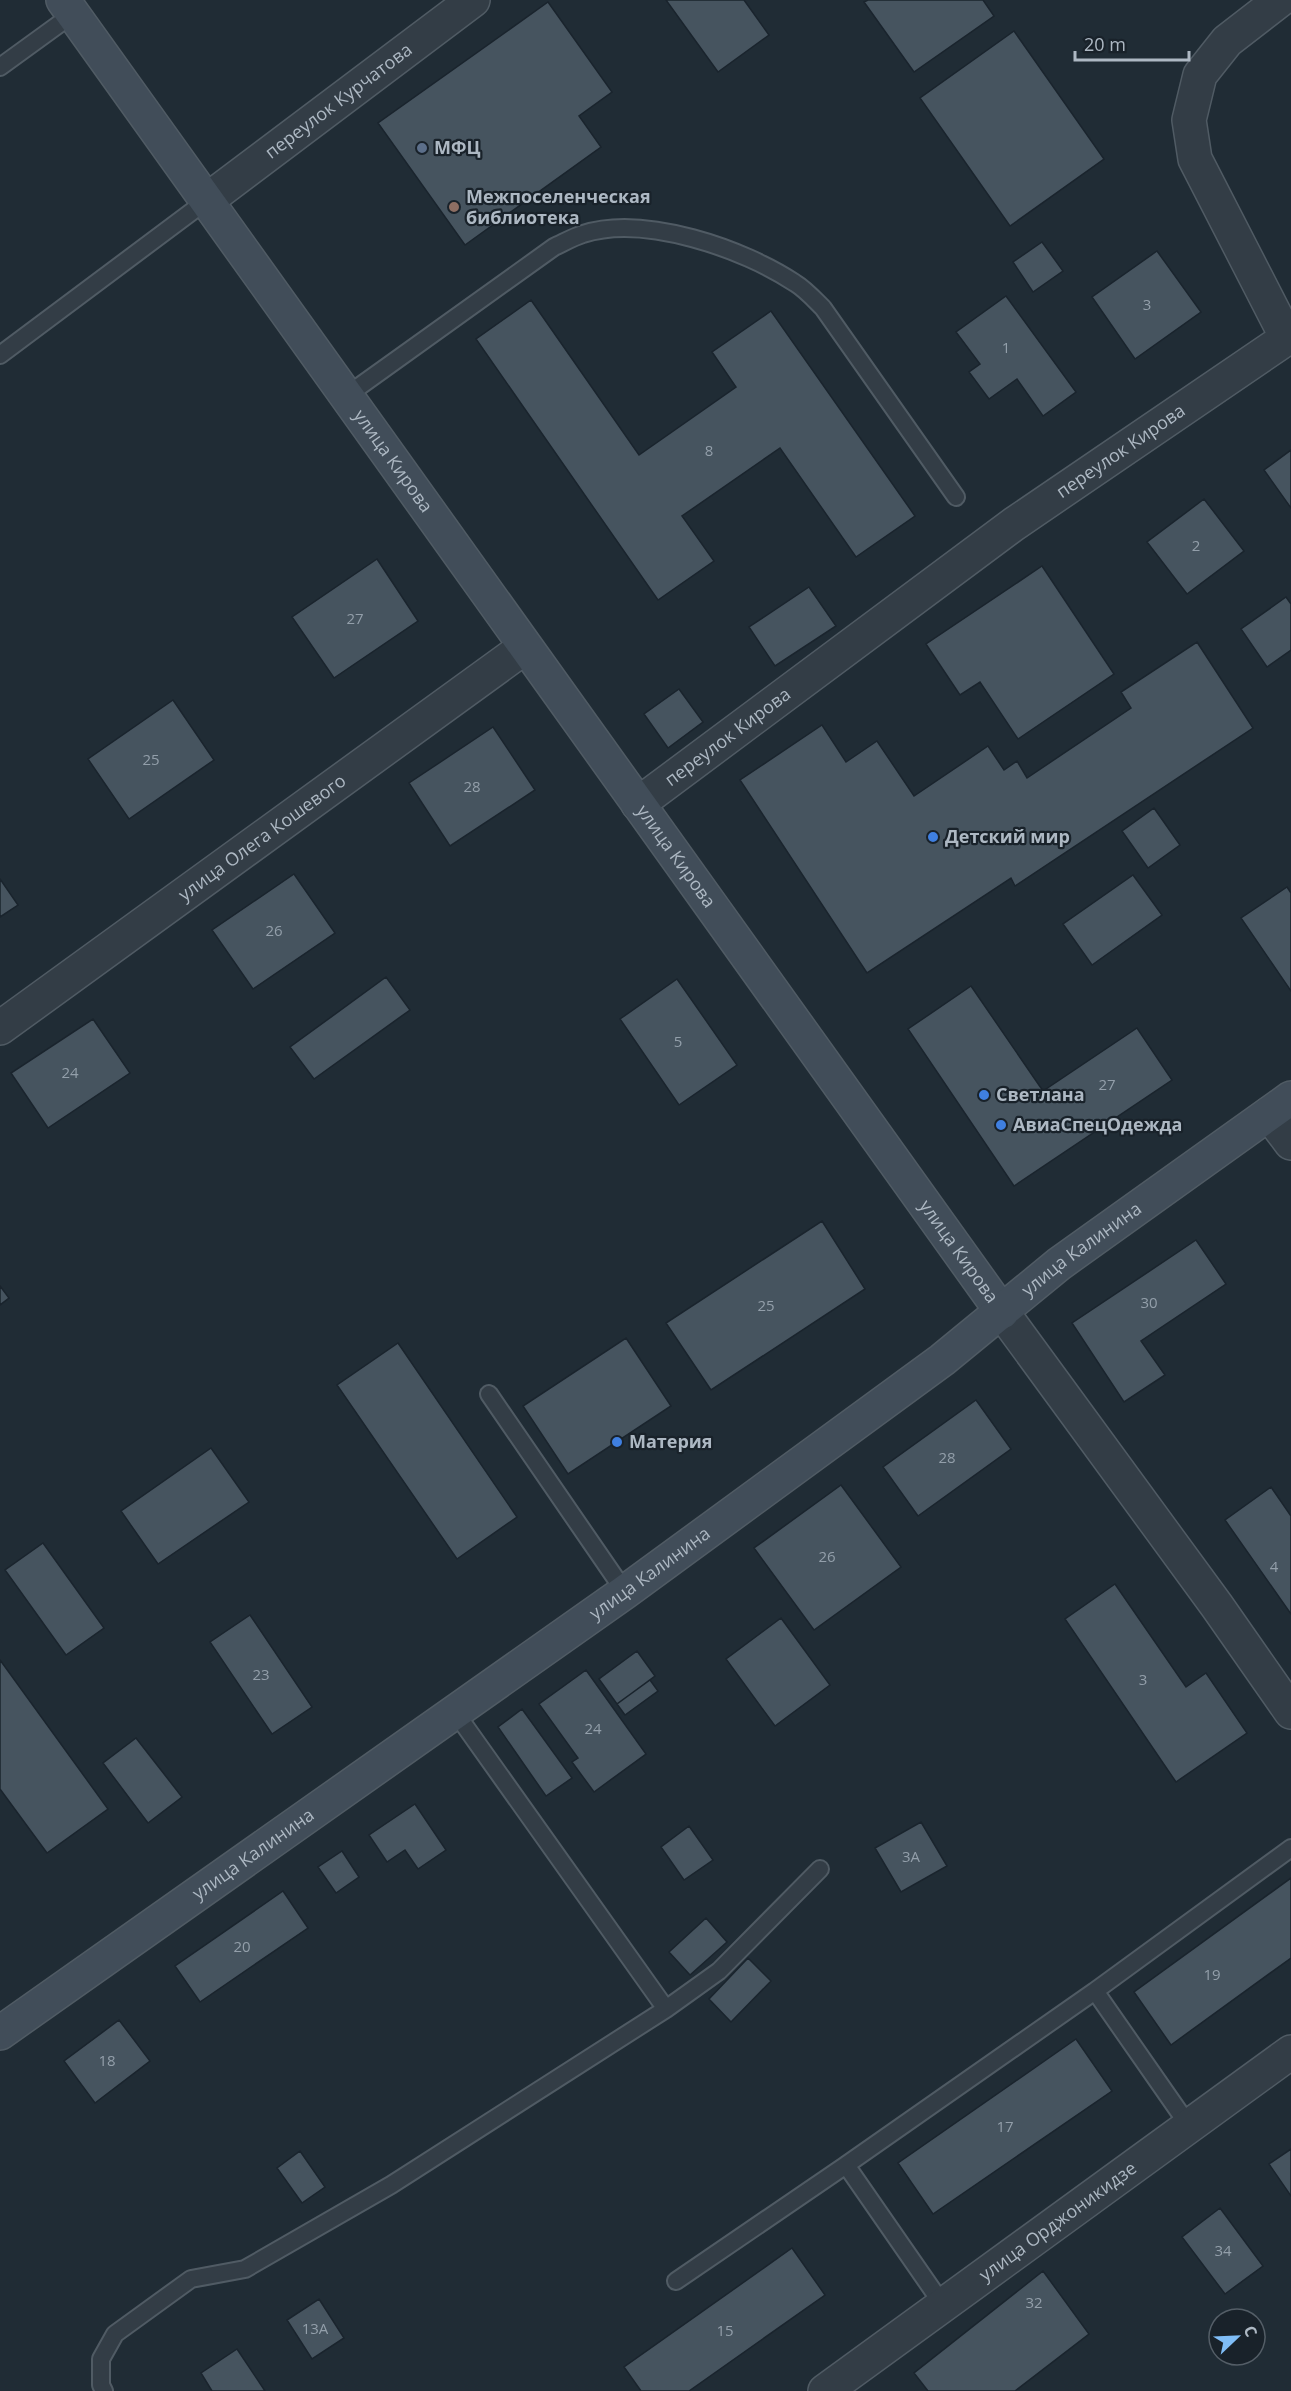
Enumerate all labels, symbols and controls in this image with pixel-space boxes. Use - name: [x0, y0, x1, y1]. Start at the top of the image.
- scale bar: [1075, 24, 1189, 62]
- text: 20 m: [1084, 32, 1126, 56]
- street label: переулок Курчатова: [260, 37, 416, 164]
- place label: МФЦ: [434, 135, 481, 159]
- marker: МФЦ: [415, 141, 429, 155]
- place label: Межпоселенческая библиотека: [466, 184, 651, 229]
- marker: Межпоселенческая библиотека: [447, 200, 461, 214]
- house number: 3: [1143, 294, 1151, 314]
- house number: 1: [1002, 337, 1010, 357]
- street label: переулок Кирова: [1051, 398, 1189, 503]
- street label: улица Кирова: [349, 404, 439, 517]
- house number: 8: [705, 440, 713, 460]
- house number: 2: [1192, 535, 1200, 555]
- house number: 27: [346, 608, 364, 628]
- street label: переулок Кирова: [659, 682, 795, 791]
- house number: 25: [142, 749, 160, 769]
- street label: улица Олега Кошевого: [173, 768, 350, 906]
- house number: 28: [463, 776, 481, 796]
- street label: улица Кирова: [632, 799, 722, 912]
- place label: Детский мир: [945, 824, 1070, 848]
- marker: Детский мир: [926, 830, 940, 844]
- house number: 26: [265, 920, 283, 940]
- house number: 5: [674, 1031, 682, 1051]
- house number: 24: [61, 1062, 79, 1082]
- house number: 27: [1098, 1074, 1116, 1094]
- place label: Светлана: [996, 1082, 1085, 1106]
- marker: Светлана: [977, 1088, 991, 1102]
- place label: АвиаСпецОдежда: [1013, 1112, 1182, 1136]
- marker: АвиаСпецОдежда: [994, 1118, 1008, 1132]
- street label: улица Кирова: [914, 1195, 1005, 1307]
- street label: улица Калинина: [1016, 1196, 1146, 1301]
- house number: 30: [1140, 1292, 1158, 1312]
- house number: 25: [757, 1295, 775, 1315]
- place label: Материя: [629, 1429, 712, 1453]
- marker: Материя: [610, 1435, 624, 1449]
- house number: 28: [938, 1447, 956, 1467]
- street label: улица Калинина: [584, 1521, 715, 1625]
- house number: 26: [818, 1546, 836, 1566]
- house number: 4: [1270, 1556, 1279, 1576]
- house number: 23: [252, 1664, 270, 1684]
- house number: 3: [1139, 1669, 1147, 1689]
- house number: 24: [584, 1718, 602, 1738]
- street label: улица Калинина: [187, 1802, 318, 1905]
- house number: 3А: [902, 1846, 921, 1866]
- house number: 20: [233, 1936, 251, 1956]
- house number: 19: [1203, 1964, 1221, 1984]
- house number: 18: [98, 2050, 116, 2070]
- house number: 17: [996, 2116, 1014, 2136]
- street label: улица Орджоникидзе: [974, 2155, 1141, 2286]
- house number: 34: [1214, 2240, 1232, 2260]
- house number: 32: [1025, 2292, 1043, 2312]
- north arrow: [1207, 2307, 1267, 2367]
- house number: 13А: [302, 2318, 329, 2338]
- house number: 15: [716, 2320, 734, 2340]
- text: С: [1239, 2322, 1263, 2340]

